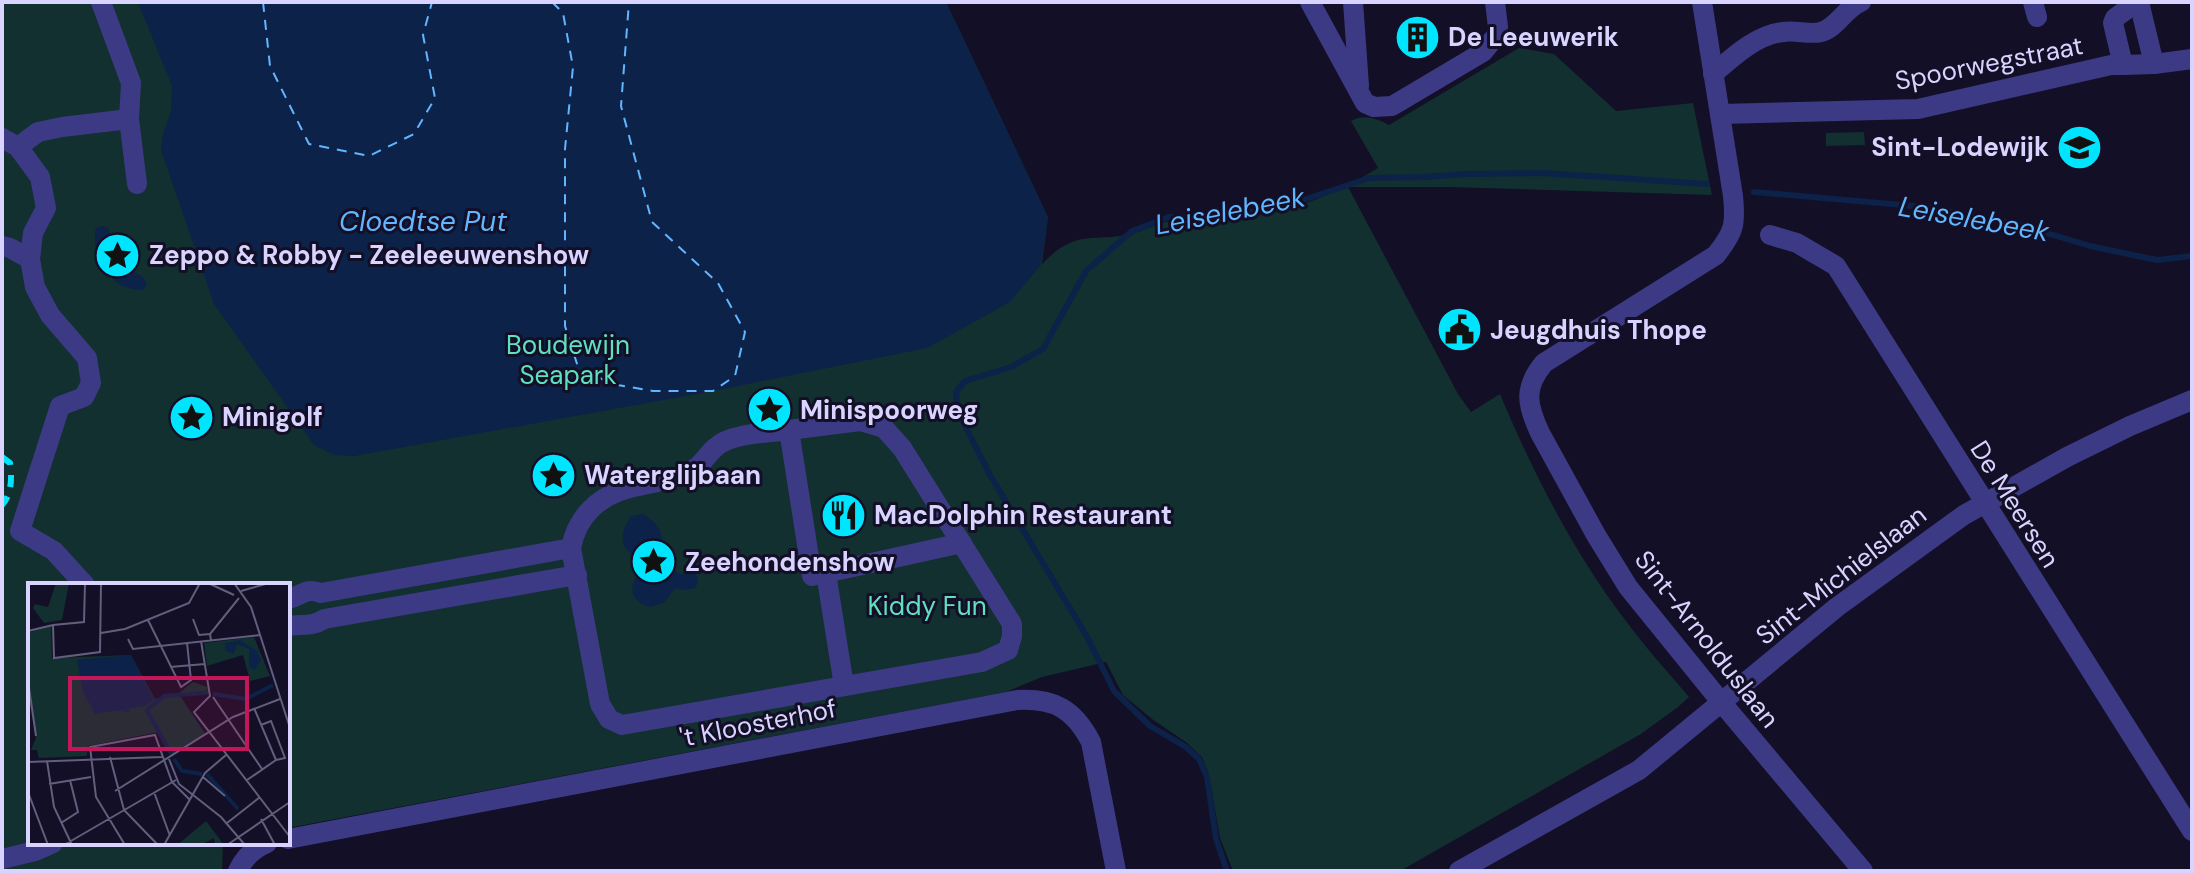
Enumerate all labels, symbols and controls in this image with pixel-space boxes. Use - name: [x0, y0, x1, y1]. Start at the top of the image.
- building icon: De Leeuwerik: [1393, 13, 1441, 61]
- place label: De Leeuwerik: [1448, 20, 1619, 54]
- street label: Spoorwegstraat: [1892, 28, 2086, 98]
- school or university icon: Sint-Lodewijk: [2056, 123, 2104, 171]
- place label: Sint-Lodewijk: [1871, 130, 2049, 164]
- water label: Leiselebeek: [1152, 178, 1309, 244]
- water label: Leiselebeek: [1896, 188, 2053, 251]
- water label: Cloedtse Put: [339, 203, 507, 240]
- place icon: Zeppo & Robby - Zeeleeuwenshow: [94, 231, 142, 279]
- place label: Zeppo & Robby - Zeeleeuwenshow: [149, 238, 589, 272]
- public building icon: Jeugdhuis Thope: [1435, 306, 1483, 354]
- place label: Jeugdhuis Thope: [1490, 313, 1707, 347]
- park label: Boudewijn Seapark: [506, 328, 630, 392]
- place icon: Minispoorweg: [745, 386, 793, 434]
- place icon: Minigolf: [167, 393, 215, 441]
- place label: Minispoorweg: [800, 393, 978, 427]
- place label: Minigolf: [222, 400, 323, 434]
- street label: De Meersen: [1963, 434, 2067, 574]
- place icon: Waterglijbaan: [529, 451, 577, 499]
- place label: Waterglijbaan: [584, 458, 761, 492]
- restaurant icon: MacDolphin Restaurant: [819, 491, 867, 539]
- place label: MacDolphin Restaurant: [874, 498, 1172, 532]
- street label: Sint-Michielslaan: [1749, 498, 1933, 652]
- place icon: Zeehondenshow: [630, 538, 678, 586]
- street label: Sint-Arnolduslaan: [1627, 543, 1787, 735]
- place label: Zeehondenshow: [685, 545, 895, 579]
- inset map: [28, 583, 290, 845]
- park label: Kiddy Fun: [867, 589, 987, 623]
- street label: 't Kloosterhof: [677, 691, 839, 755]

